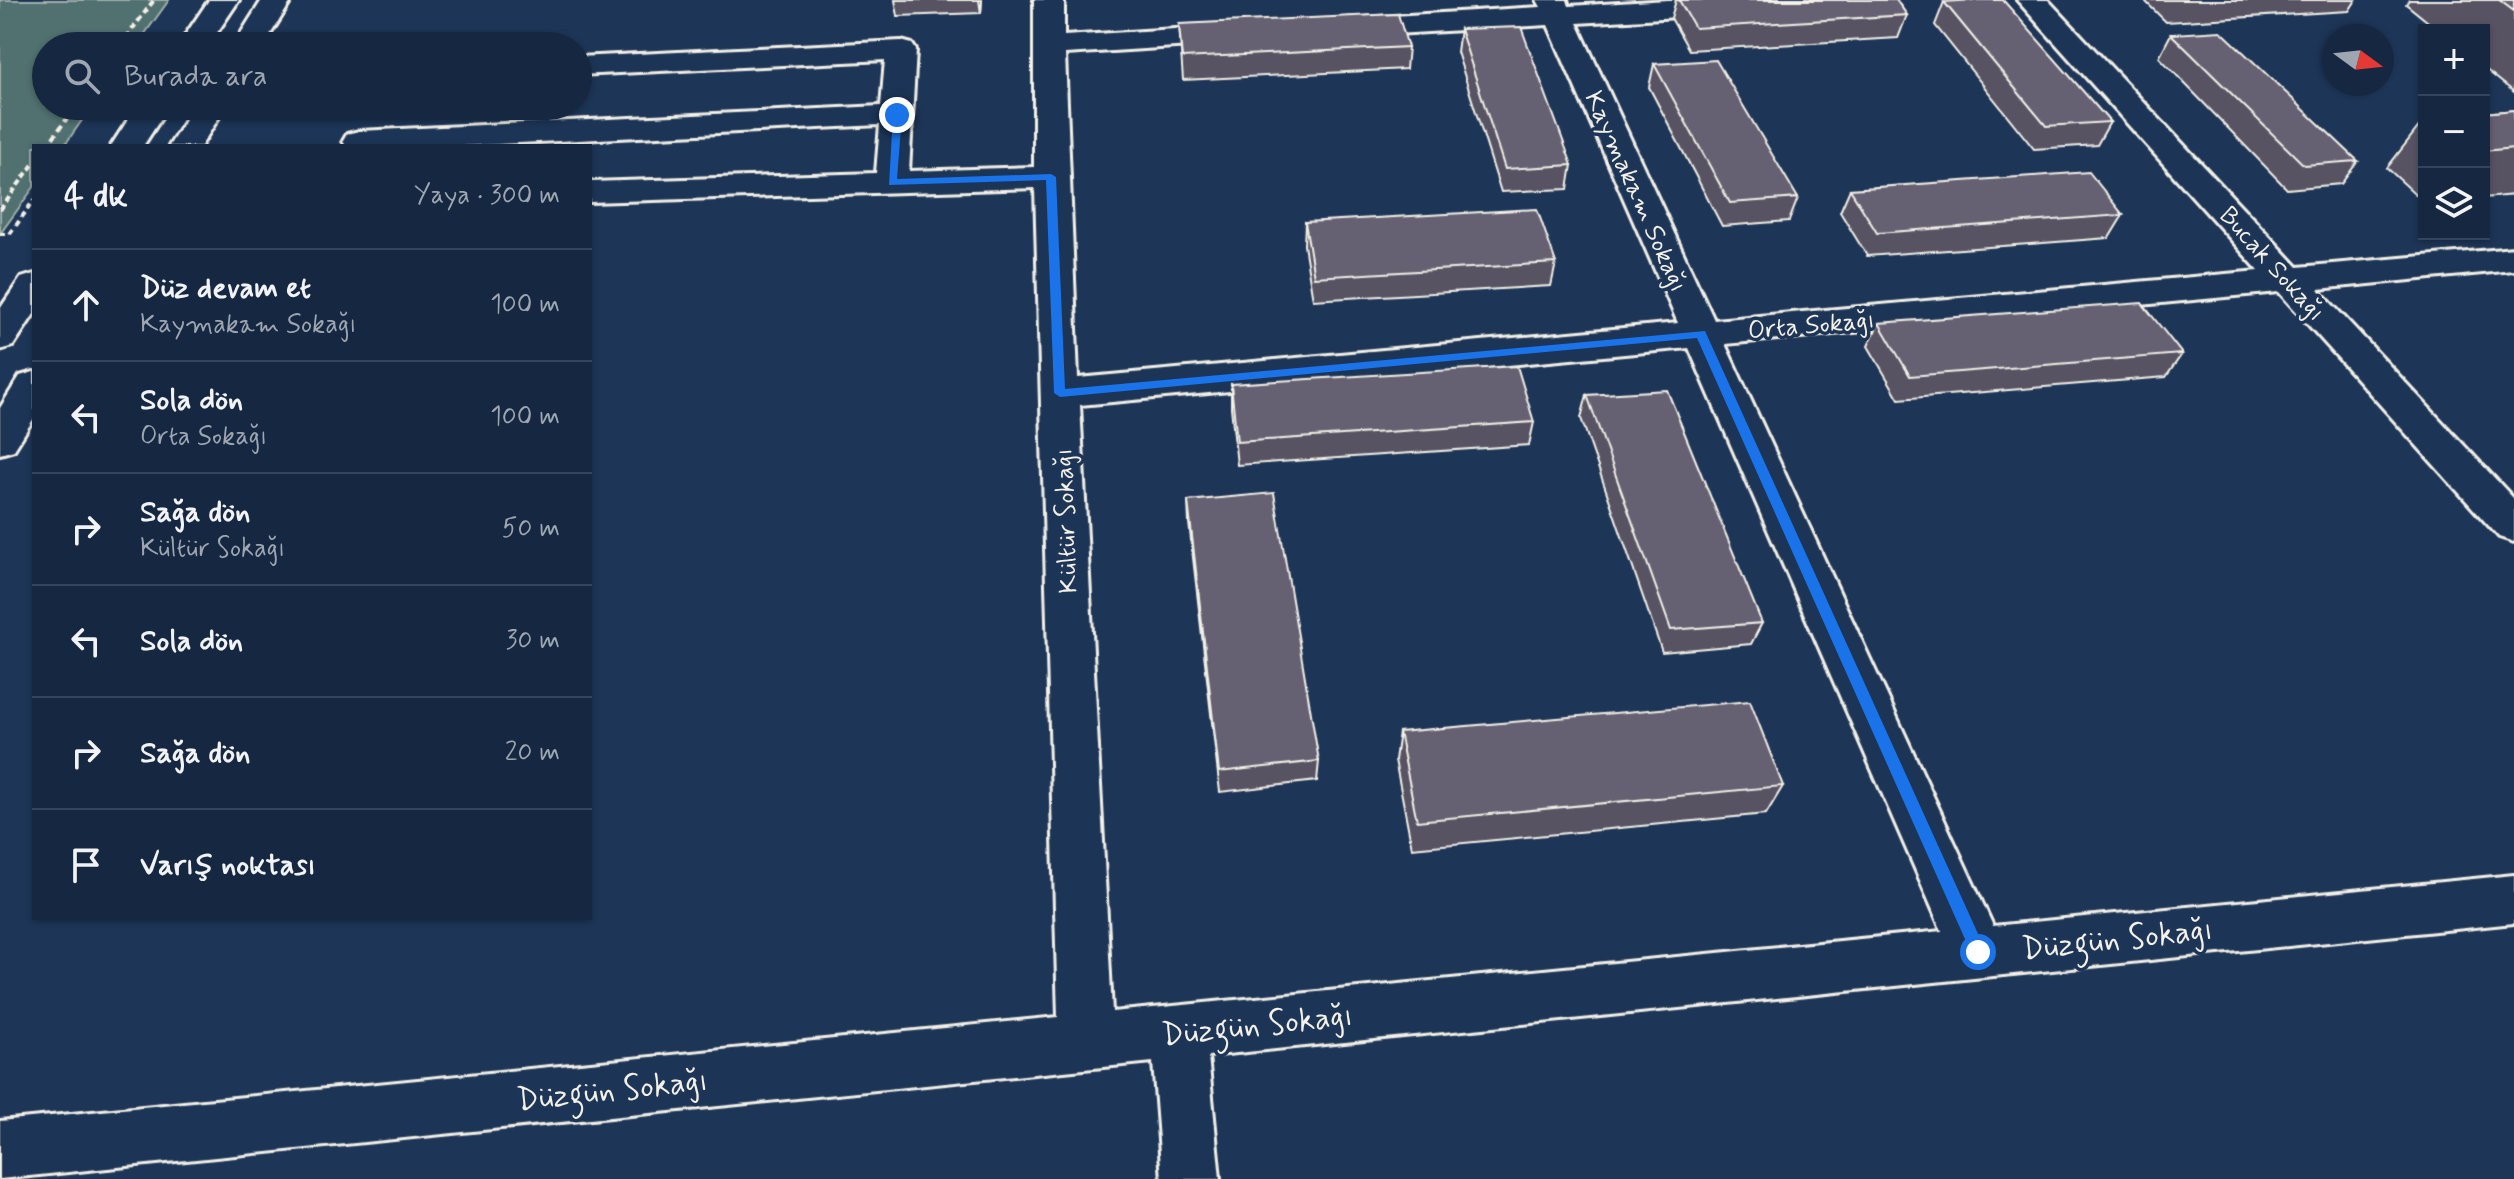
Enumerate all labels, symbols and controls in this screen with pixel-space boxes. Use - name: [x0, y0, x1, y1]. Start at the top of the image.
- north arrow: [2322, 24, 2394, 96]
- map controls: [2418, 24, 2490, 240]
- button: +: [2418, 24, 2490, 96]
- search box: [32, 32, 592, 120]
- icon: search: [60, 54, 104, 98]
- text: Burada ara: [124, 57, 267, 96]
- street label: Kaymakam Sokağı: [1576, 86, 1695, 298]
- button: −: [2418, 96, 2490, 168]
- route end: [879, 97, 915, 133]
- button: layers: [2418, 168, 2490, 240]
- text: 4 dk: [64, 174, 128, 219]
- text: Yaya · 300 m: [414, 179, 560, 213]
- street label: Bucak Sokağı: [2211, 200, 2332, 329]
- text: Düz devam et: [140, 269, 311, 308]
- icon: ahead: [64, 283, 108, 327]
- text: 100 m: [490, 288, 560, 322]
- street label: Orta Sokağı: [1746, 304, 1876, 348]
- text: Kaymakam Sokağı: [140, 308, 356, 342]
- text: Sola dön: [140, 381, 243, 420]
- icon: left: [64, 395, 108, 439]
- text: 100 m: [490, 400, 560, 434]
- text: Orta Sokağı: [140, 420, 267, 454]
- street label: Kültür Sokağı: [1047, 448, 1087, 594]
- text: Sağa dön: [140, 493, 250, 532]
- icon: right: [64, 507, 108, 551]
- text: 50 m: [502, 512, 560, 546]
- text: Kültür Sokağı: [140, 532, 285, 566]
- icon: left: [64, 619, 108, 663]
- text: Sola dön: [140, 622, 243, 661]
- text: 30 m: [506, 624, 560, 658]
- icon: right: [64, 731, 108, 775]
- text: Sağa dön: [140, 734, 250, 773]
- text: 20 m: [505, 736, 560, 770]
- icon: arrive: [64, 843, 108, 887]
- text: Varış noktası: [140, 846, 316, 885]
- street label: Düzgün Sokağı: [2020, 909, 2215, 974]
- route start: [1960, 934, 1996, 970]
- street label: Düzgün Sokağı: [1160, 995, 1355, 1060]
- street label: Düzgün Sokağı: [515, 1060, 710, 1125]

